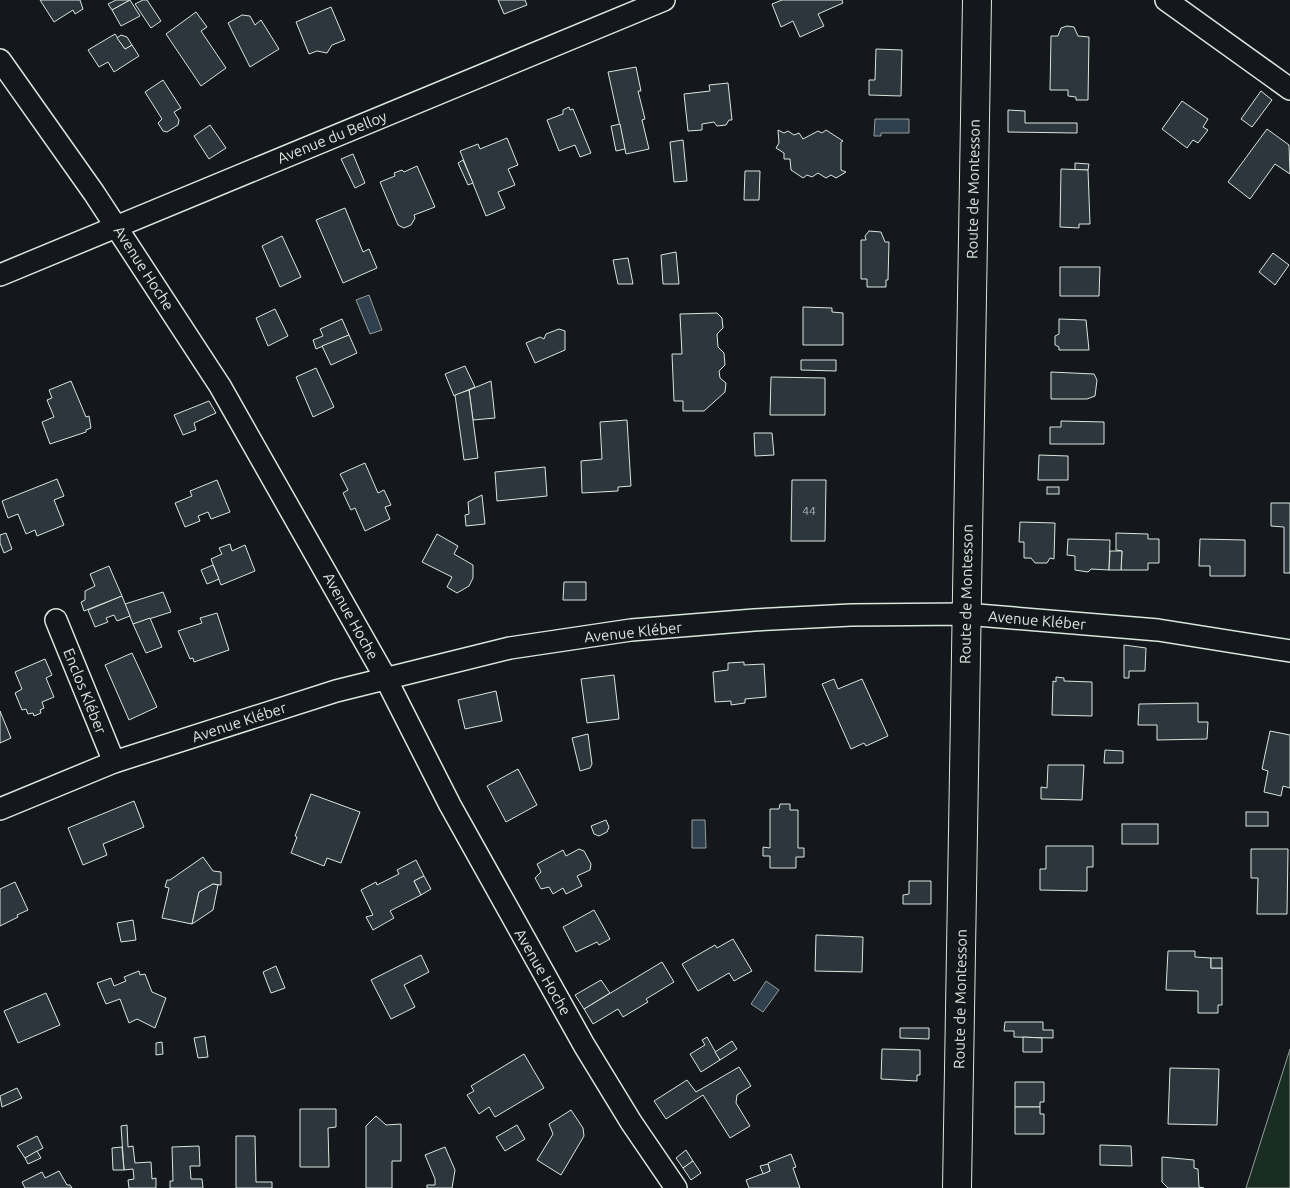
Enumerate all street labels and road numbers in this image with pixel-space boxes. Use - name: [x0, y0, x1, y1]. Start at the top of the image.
- street label: Avenue du Belloy: [275, 107, 389, 167]
- street label: Route de Montesson: [963, 119, 983, 259]
- street label: Avenue Hoche: [110, 223, 178, 313]
- street label: Route de Montesson: [956, 524, 976, 664]
- street label: Avenue Hoche: [320, 569, 382, 663]
- street label: Avenue Kléber: [987, 607, 1087, 633]
- street label: Avenue Kléber: [583, 618, 683, 646]
- street label: Enclos Kléber: [60, 646, 110, 737]
- street label: Avenue Kléber: [190, 699, 289, 745]
- street label: Avenue Hoche: [511, 926, 575, 1018]
- street label: Route de Montesson: [950, 929, 970, 1069]

